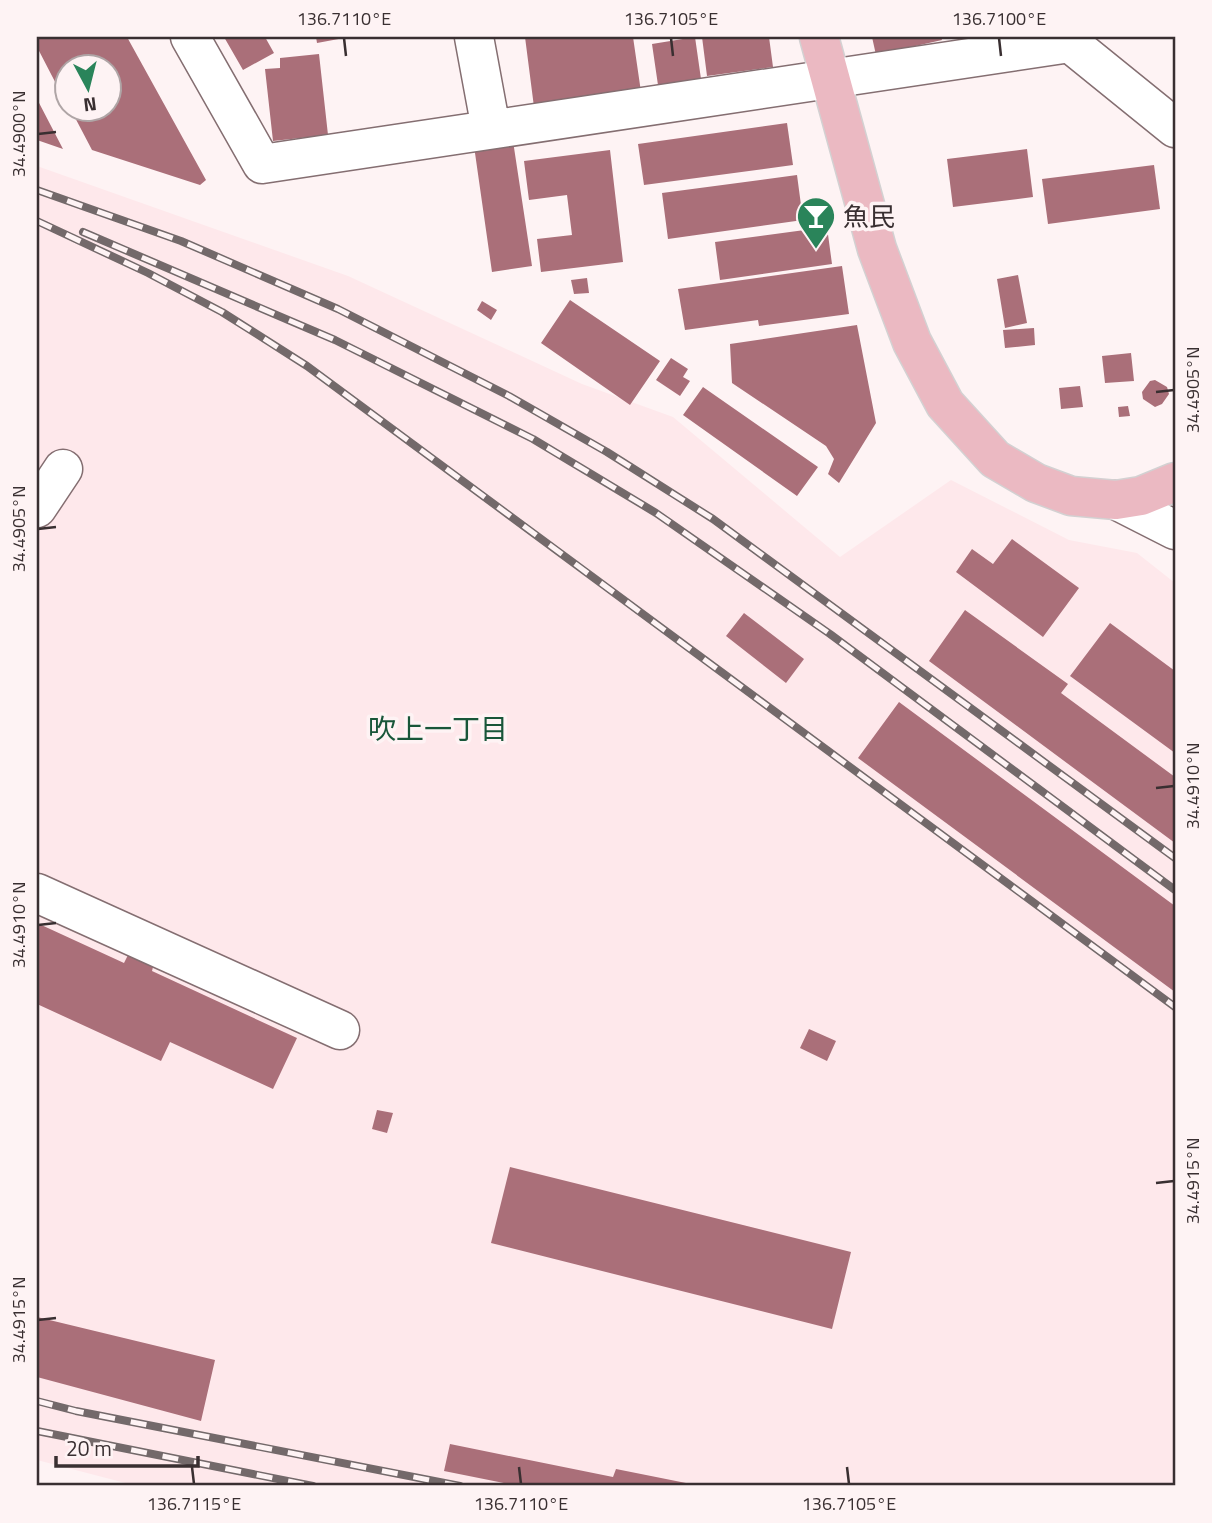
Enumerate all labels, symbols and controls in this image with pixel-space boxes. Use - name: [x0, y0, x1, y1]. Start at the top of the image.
- text: 136.7110°E: [297, 5, 391, 32]
- text: 136.7105°E: [624, 5, 718, 32]
- text: 136.7100°E: [952, 5, 1046, 32]
- north arrow: [52, 52, 122, 122]
- text: N: [82, 90, 98, 121]
- text: 34.4900°N: [5, 91, 32, 177]
- bar icon: 魚民: [795, 195, 837, 250]
- place label: 魚民: [843, 197, 895, 236]
- text: 34.4905°N: [1179, 347, 1206, 433]
- text: 34.4905°N: [5, 486, 32, 572]
- district label: 吹上一丁目: [368, 707, 508, 750]
- text: 34.4910°N: [1179, 743, 1206, 829]
- text: 34.4910°N: [5, 882, 32, 968]
- text: 34.4915°N: [1179, 1138, 1206, 1224]
- text: 34.4915°N: [5, 1277, 32, 1363]
- scale bar: [56, 1425, 198, 1469]
- text: 20 m: [66, 1432, 112, 1464]
- text: 136.7115°E: [147, 1490, 241, 1517]
- text: 136.7110°E: [474, 1490, 568, 1517]
- text: 136.7105°E: [802, 1490, 896, 1517]

